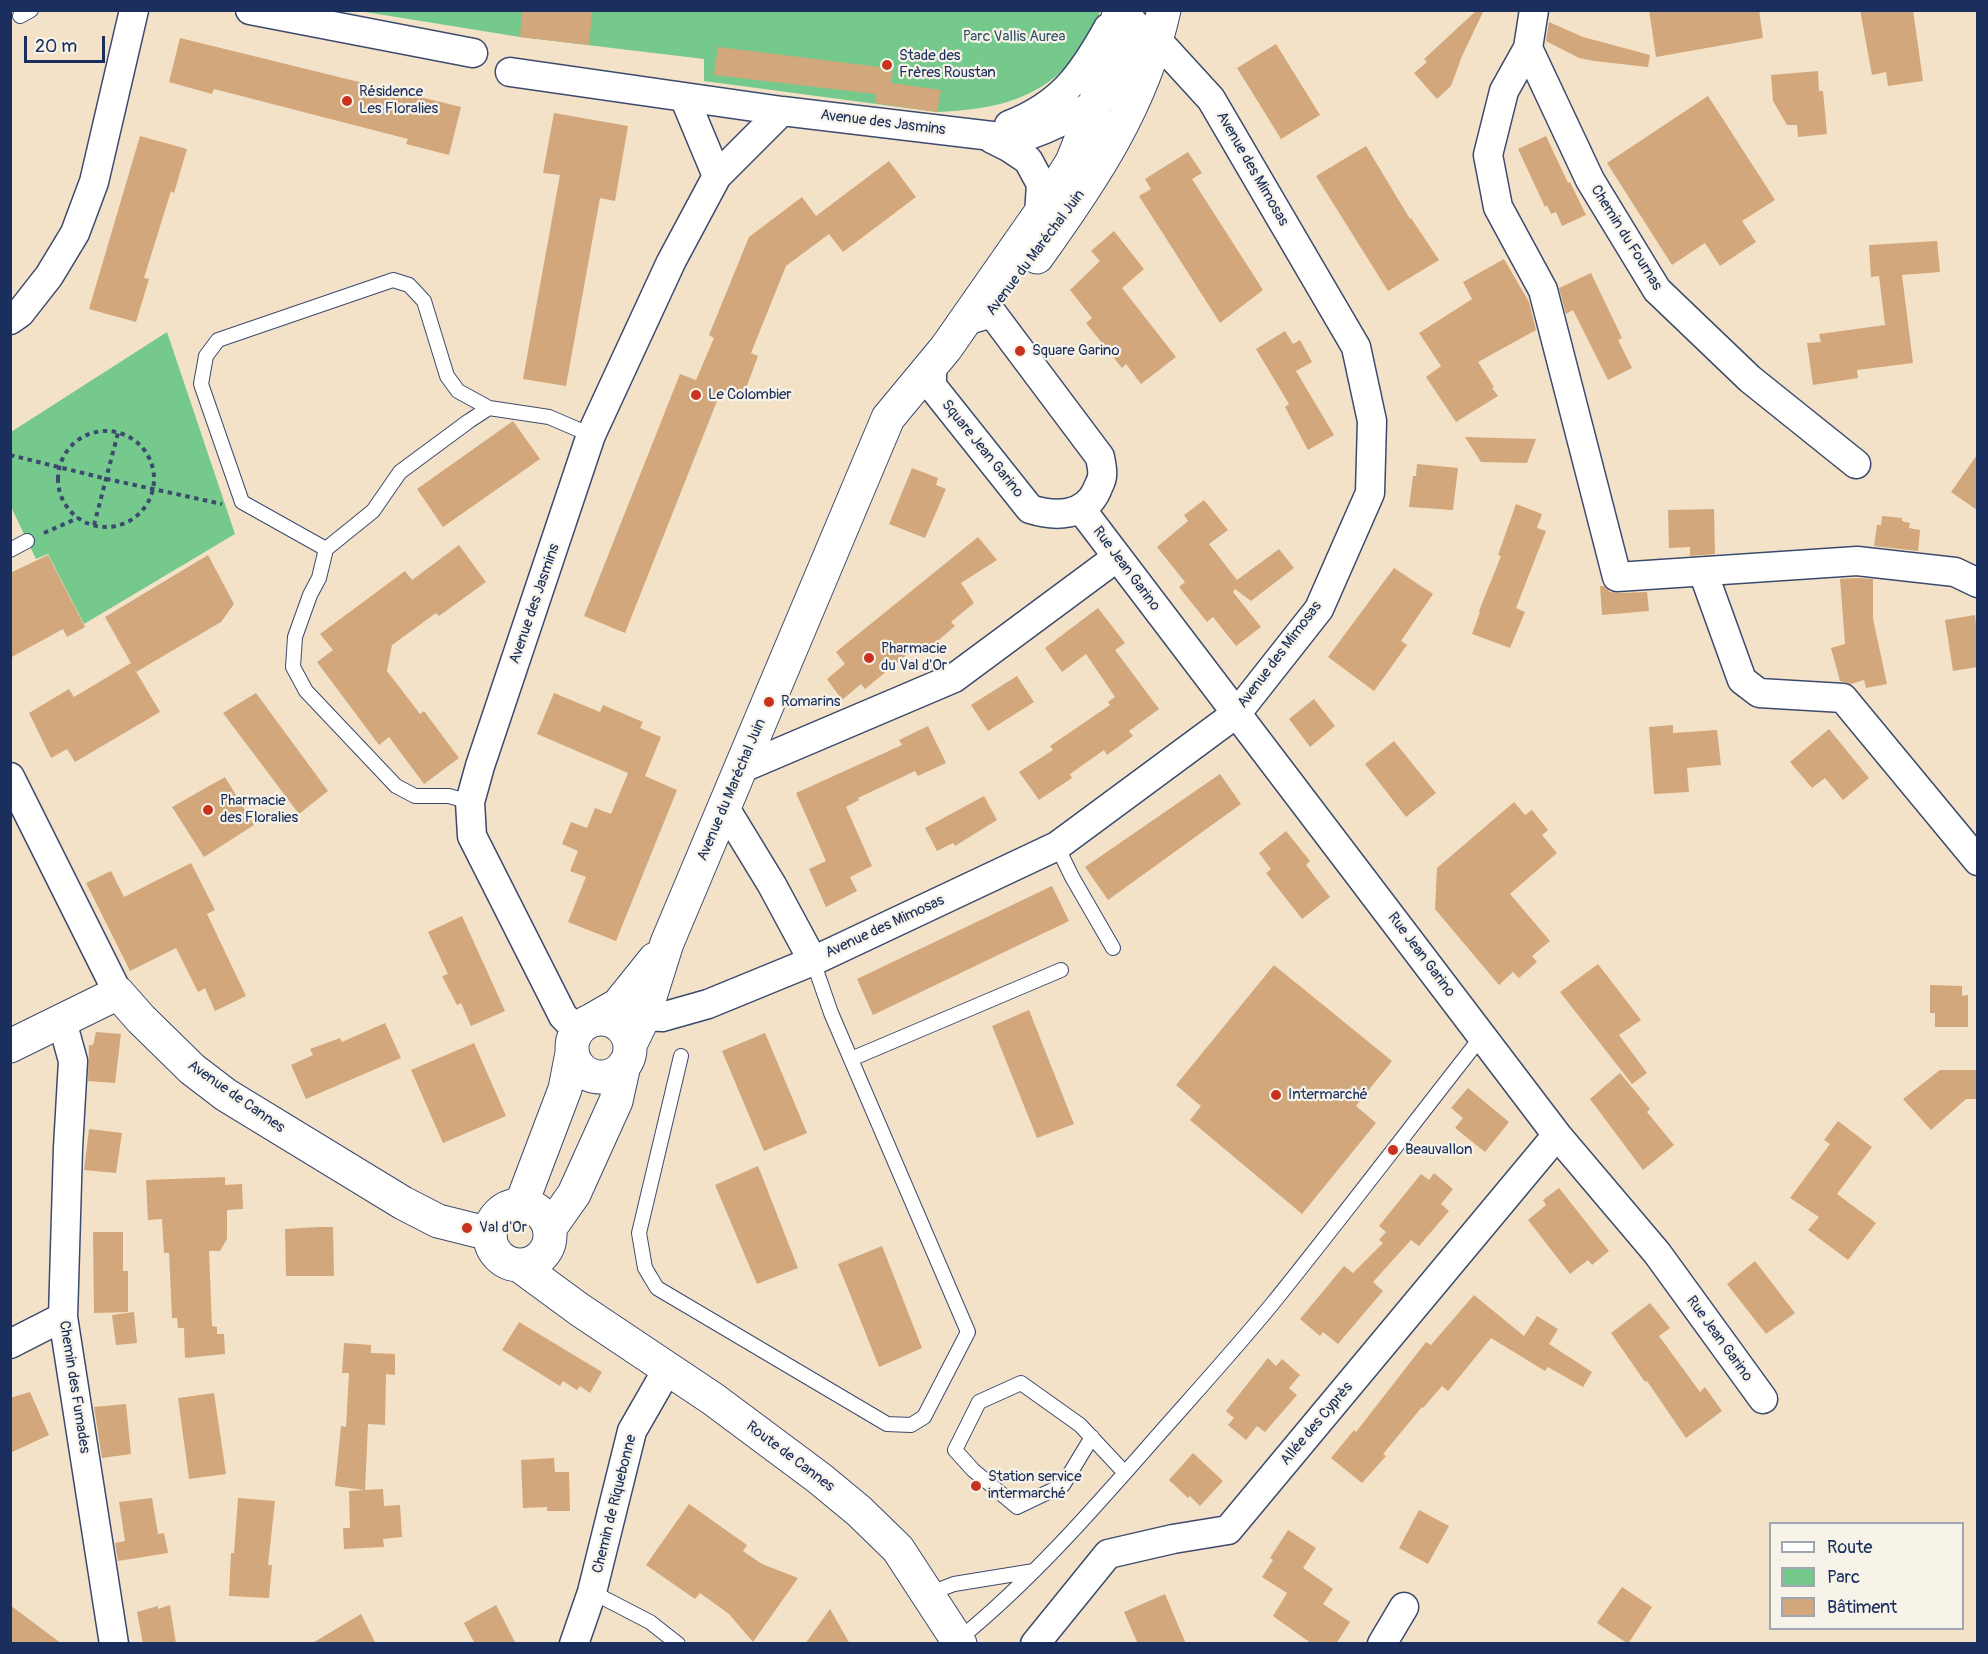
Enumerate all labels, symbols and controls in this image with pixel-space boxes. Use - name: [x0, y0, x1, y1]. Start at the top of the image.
- scale bar: [27, 24, 108, 62]
- park label: Parc Vallis Aurea: [963, 28, 1065, 46]
- text: 20 m: [35, 35, 77, 58]
- place label: Stade des Frères Roustan: [899, 47, 996, 82]
- marker: Stade des Frères Roustan: [880, 58, 894, 72]
- place label: Résidence Les Floralies: [359, 83, 438, 118]
- marker: Résidence Les Floralies: [340, 94, 354, 108]
- street label: Avenue des Jasmins: [819, 106, 947, 140]
- street label: Avenue des Mimosas: [1212, 109, 1292, 229]
- street label: Chemin du Fournas: [1586, 182, 1666, 294]
- street label: Avenue du Maréchal Juin: [983, 187, 1089, 319]
- place label: Square Garino: [1032, 342, 1120, 360]
- marker: Square Garino: [1013, 344, 1027, 358]
- place label: Le Colombier: [708, 386, 792, 404]
- marker: Le Colombier: [689, 388, 703, 402]
- street label: Square Jean Garino: [937, 397, 1027, 501]
- street label: Rue Jean Garino: [1088, 523, 1164, 615]
- street label: Avenue des Jasmins: [506, 542, 564, 666]
- street label: Avenue des Mimosas: [1234, 598, 1326, 712]
- place label: Pharmacie du Val d'Or: [881, 640, 947, 675]
- marker: Pharmacie du Val d'Or: [862, 651, 876, 665]
- place label: Romarins: [781, 693, 840, 711]
- marker: Romarins: [762, 695, 776, 709]
- street label: Avenue du Maréchal Juin: [694, 716, 770, 864]
- place label: Pharmacie des Floralies: [220, 792, 298, 827]
- marker: Pharmacie des Floralies: [201, 803, 215, 817]
- street label: Avenue des Mimosas: [823, 892, 947, 962]
- street label: Rue Jean Garino: [1383, 909, 1459, 1001]
- street label: Avenue de Cannes: [184, 1057, 288, 1137]
- place label: Intermarché: [1288, 1086, 1368, 1104]
- marker: Intermarché: [1269, 1088, 1283, 1102]
- place label: Beauvallon: [1405, 1141, 1472, 1159]
- marker: Beauvallon: [1386, 1143, 1400, 1157]
- place label: Val d'Or: [479, 1219, 527, 1237]
- marker: Val d'Or: [460, 1221, 474, 1235]
- street label: Rue Jean Garino: [1682, 1293, 1756, 1385]
- street label: Chemin des Fumades: [55, 1319, 93, 1455]
- street label: Allée des Cyprès: [1277, 1379, 1357, 1469]
- street label: Route de Cannes: [742, 1418, 838, 1496]
- street label: Chemin de Riquebonne: [589, 1433, 641, 1575]
- place label: Station service intermarché: [988, 1468, 1082, 1503]
- marker: Station service intermarché: [969, 1479, 983, 1493]
- legend: [1769, 1522, 1964, 1630]
- text: Route: [1827, 1536, 1872, 1559]
- text: Parc: [1827, 1566, 1860, 1589]
- text: Bâtiment: [1827, 1596, 1897, 1619]

